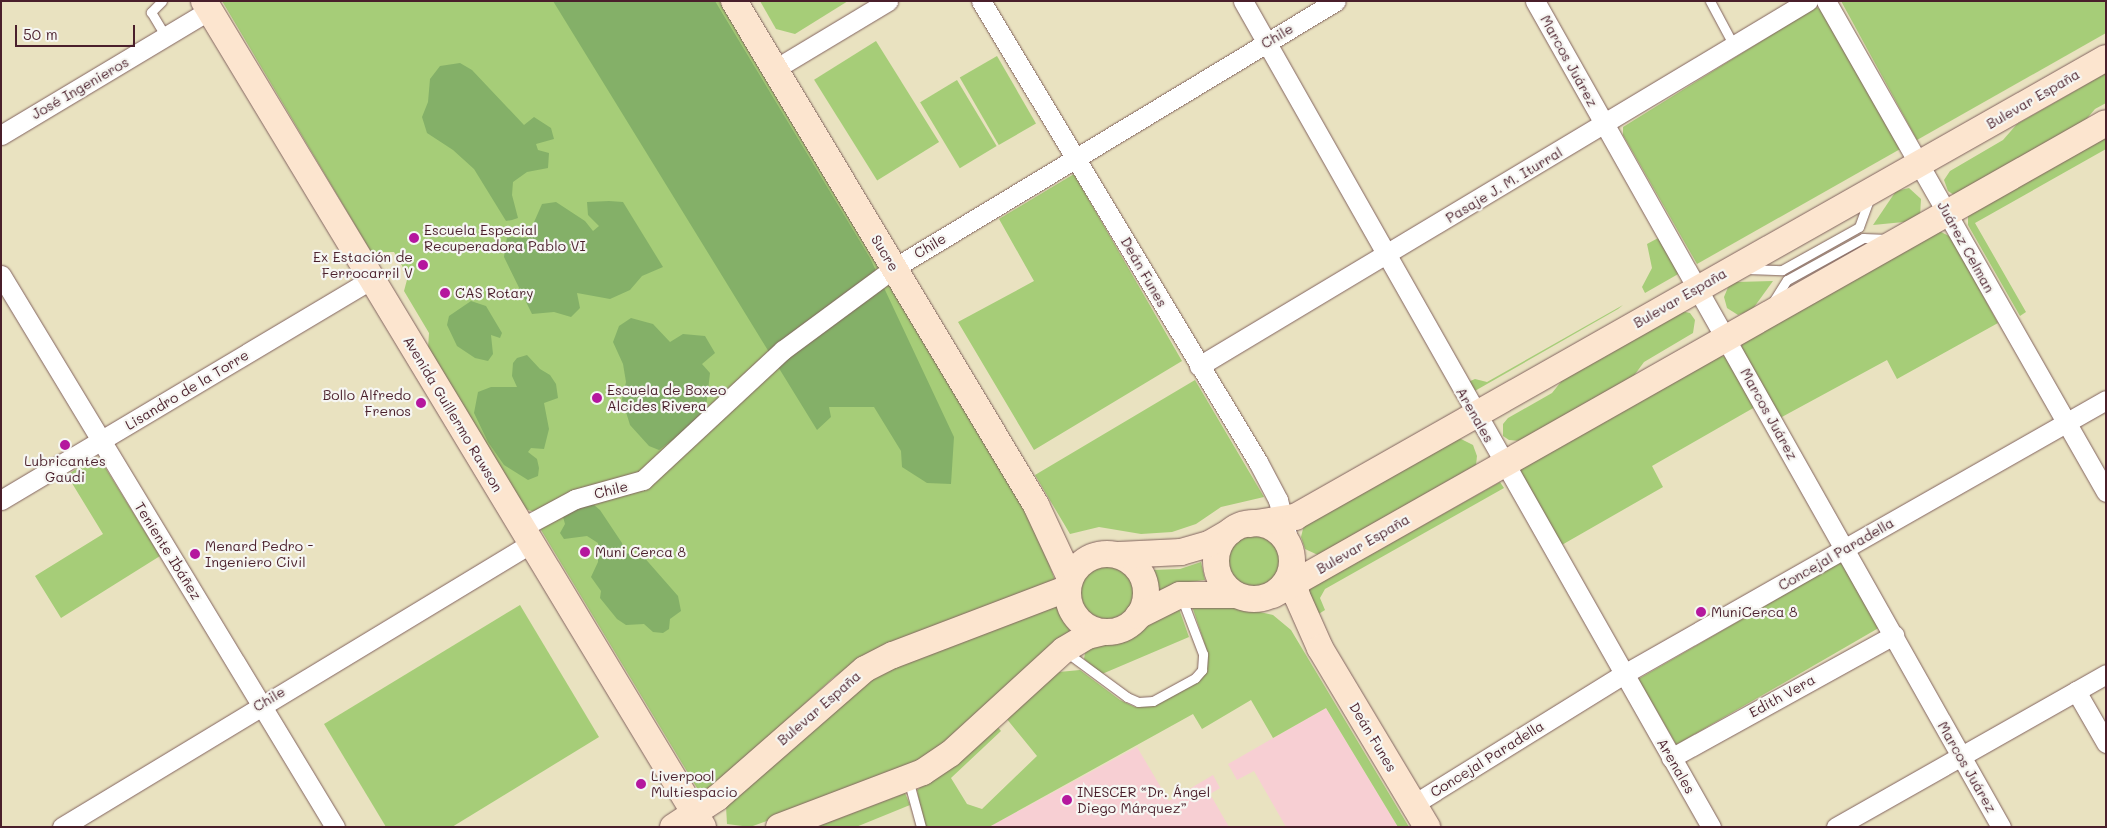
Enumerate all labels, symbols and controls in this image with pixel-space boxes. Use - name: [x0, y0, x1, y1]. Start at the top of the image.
- street label: Marcos Juárez: [1537, 12, 1601, 110]
- scale bar: [18, 15, 138, 47]
- street label: Chile: [1258, 20, 1296, 52]
- text: 50 m: [23, 24, 58, 44]
- street label: José Ingenieros: [28, 53, 132, 123]
- street label: Bulevar España: [1983, 66, 2083, 132]
- street label: Pasaje J. M. Iturral: [1443, 144, 1565, 226]
- street label: Juárez Celman: [1934, 198, 1998, 296]
- place label: Escuela Especial Recuperadora Pablo VI: [424, 222, 586, 254]
- street label: Chile: [911, 230, 949, 262]
- marker: Escuela Especial Recuperadora Pablo VI: [408, 232, 420, 244]
- street label: Sucre: [868, 232, 902, 274]
- street label: Deán Funes: [1117, 234, 1171, 310]
- place label: Ex Estación de Ferrocarril V: [313, 249, 413, 282]
- marker: Ex Estación de Ferrocarril V: [417, 259, 429, 271]
- street label: Bulevar España: [1630, 265, 1730, 331]
- place label: CAS Rotary: [455, 285, 534, 301]
- marker: CAS Rotary: [439, 287, 451, 299]
- street label: Avenida Guillermo Rawson: [400, 333, 506, 495]
- street label: Lisandro de la Torre: [122, 346, 252, 434]
- street label: Marcos Juárez: [1737, 365, 1801, 463]
- place label: Escuela de Boxeo Alcides Rivera: [607, 382, 726, 414]
- street label: Arenales: [1453, 384, 1497, 446]
- place label: Bollo Alfredo Frenos: [323, 387, 411, 420]
- marker: Escuela de Boxeo Alcides Rivera: [591, 392, 603, 404]
- marker: Bollo Alfredo Frenos: [415, 397, 427, 409]
- marker: Lubricantes Gaudi: [59, 439, 71, 451]
- place label: Lubricantes Gaudi: [24, 453, 106, 486]
- street label: Chile: [592, 478, 630, 502]
- street label: Teniente Ibáñez: [131, 499, 205, 603]
- street label: Bulevar España: [1313, 511, 1413, 577]
- street label: Concejal Paradella: [1775, 514, 1897, 594]
- place label: Menard Pedro - Ingeniero Civil: [205, 538, 313, 570]
- place label: Muni Cerca 8: [595, 544, 686, 560]
- marker: Muni Cerca 8: [579, 546, 591, 558]
- marker: Menard Pedro - Ingeniero Civil: [189, 548, 201, 560]
- place label: MuniCerca 8: [1711, 604, 1797, 620]
- marker: MuniCerca 8: [1695, 606, 1707, 618]
- street label: Bulevar España: [774, 667, 864, 749]
- street label: Edith Vera: [1746, 671, 1818, 721]
- street label: Chile: [250, 683, 288, 715]
- street label: Deán Funes: [1346, 699, 1400, 775]
- street label: Concejal Paradella: [1427, 717, 1547, 801]
- street label: Marcos Juárez: [1934, 719, 2000, 815]
- street label: Arenales: [1654, 735, 1698, 797]
- place label: Liverpool Multiespacio: [651, 768, 737, 800]
- marker: Liverpool Multiespacio: [635, 778, 647, 790]
- place label: INESCER “Dr. Ángel Diego Márquez”: [1077, 784, 1210, 816]
- marker: INESCER “Dr. Ángel Diego Márquez”: [1061, 794, 1073, 806]

